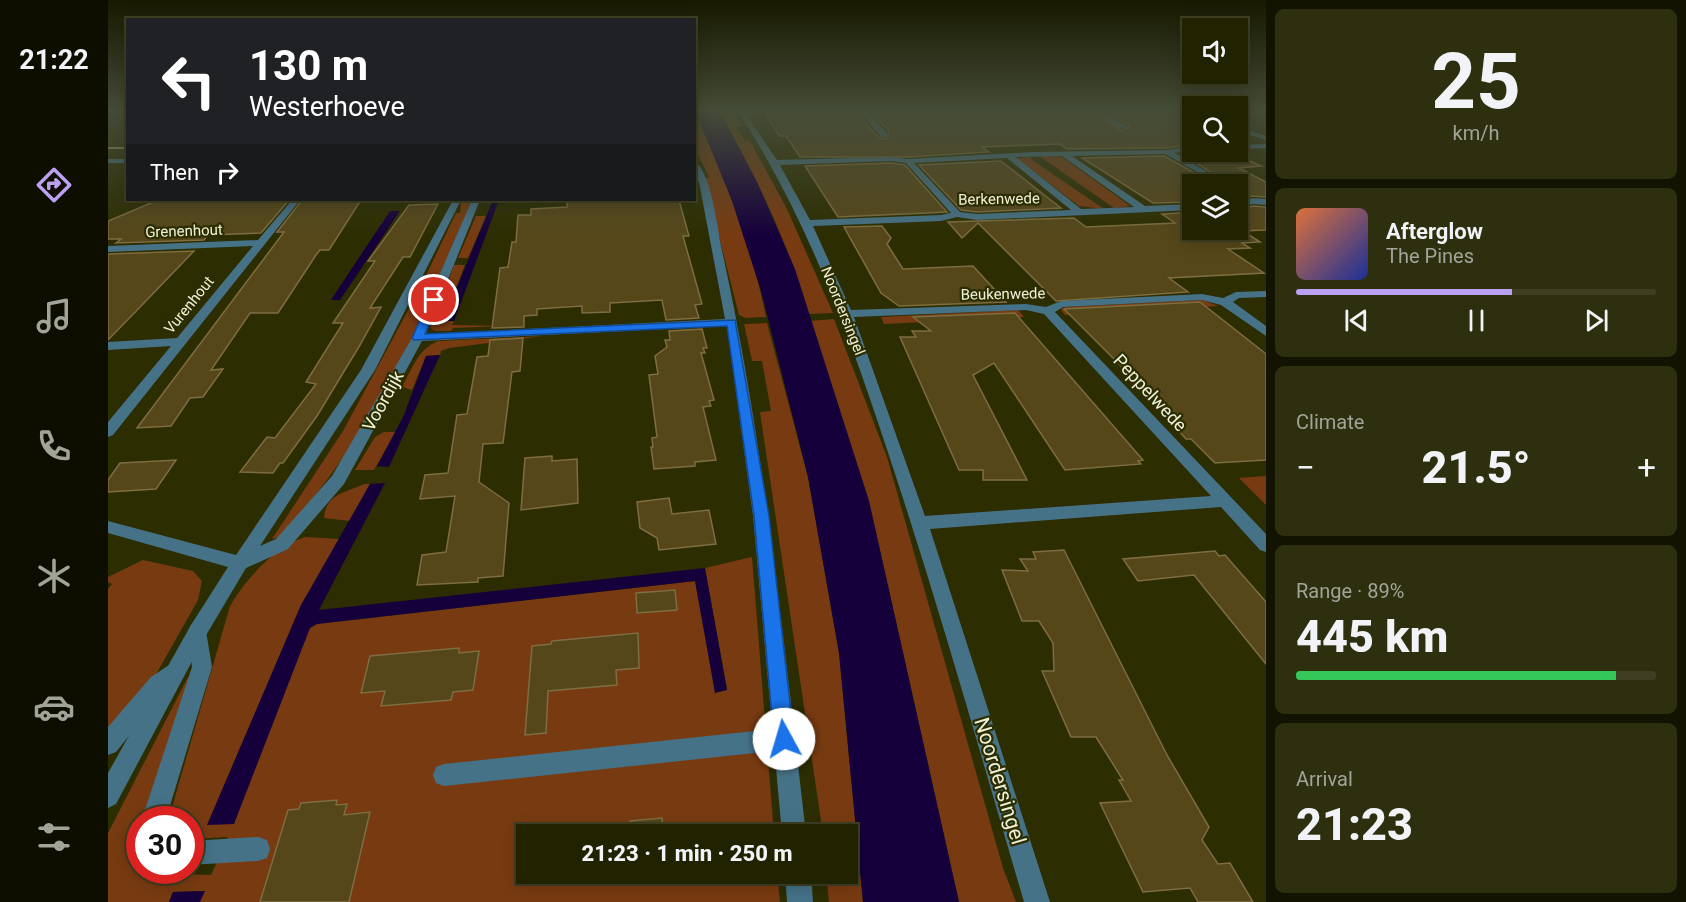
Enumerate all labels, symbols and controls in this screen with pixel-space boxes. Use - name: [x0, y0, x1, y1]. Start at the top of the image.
- map controls: [1182, 18, 1248, 240]
- button: sound: [1182, 18, 1248, 84]
- text: 25: [1431, 36, 1521, 127]
- text: 130 m: [249, 41, 368, 90]
- icon: left: [150, 42, 228, 120]
- text: 21:22: [19, 44, 89, 76]
- text: Westerhoeve: [249, 91, 405, 123]
- button: search: [1182, 96, 1248, 162]
- text: km/h: [1453, 121, 1499, 145]
- icon: right: [211, 156, 244, 189]
- text: Then: [150, 160, 199, 185]
- icon: directions: [33, 164, 75, 206]
- button: layers: [1182, 174, 1248, 240]
- street label: Berkenwede: [958, 189, 1040, 209]
- text: Afterglow: [1386, 219, 1483, 244]
- street label: Grenenhout: [145, 221, 223, 241]
- text: The Pines: [1386, 244, 1474, 268]
- street label: Noordersingel: [817, 264, 869, 358]
- street label: Vurenhout: [160, 273, 218, 337]
- pin: [408, 274, 459, 325]
- icon: arrive: [417, 283, 450, 316]
- street label: Beukenwede: [960, 284, 1046, 304]
- icon: music: [33, 295, 75, 337]
- icon: previous: [1340, 304, 1373, 337]
- icon: pause: [1460, 304, 1493, 337]
- icon: next: [1580, 304, 1613, 337]
- street label: Peppelwede: [1109, 350, 1191, 436]
- street label: Voordijk: [358, 366, 408, 434]
- text: Climate: [1296, 410, 1364, 434]
- icon: phone: [33, 425, 75, 467]
- text: 21.5°: [1422, 441, 1531, 494]
- text: −: [1296, 448, 1315, 487]
- text: +: [1637, 448, 1656, 487]
- icon: climate: [33, 555, 75, 597]
- text: Range · 89%: [1296, 579, 1404, 603]
- text: 445 km: [1296, 610, 1448, 663]
- icon: car: [33, 686, 75, 728]
- position arrow: [752, 707, 816, 771]
- street label: Noordersingel: [969, 715, 1031, 847]
- text: Arrival: [1296, 767, 1353, 791]
- text: 21:23: [1296, 798, 1413, 851]
- speed limit sign: 30: [126, 806, 204, 884]
- icon: filters: [33, 816, 75, 858]
- text: 21:23 · 1 min · 250 m: [582, 841, 792, 866]

